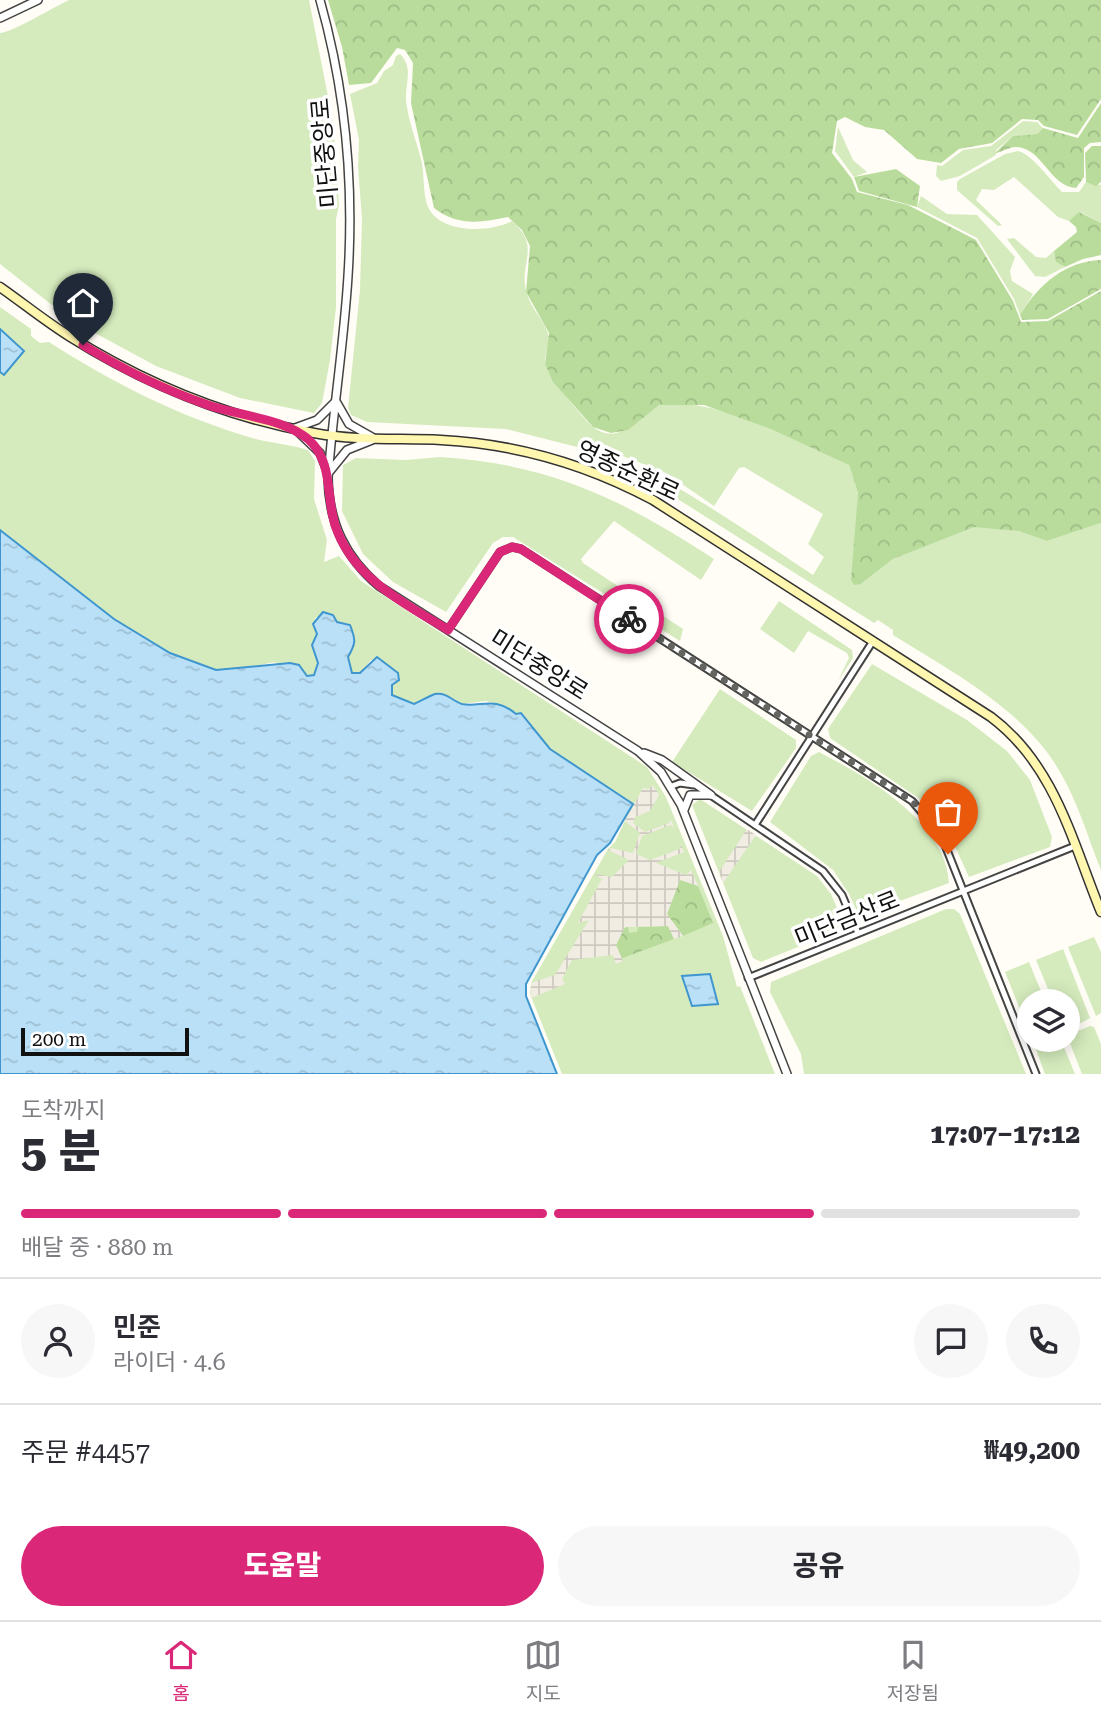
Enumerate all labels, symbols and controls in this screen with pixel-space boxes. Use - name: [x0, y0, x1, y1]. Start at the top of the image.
- street label: 미단중앙로: [306, 97, 344, 209]
- pin: [53, 273, 113, 345]
- icon: home: [64, 284, 102, 322]
- street label: 영종순환로: [572, 435, 684, 507]
- courier: [594, 584, 664, 654]
- icon: bike: [610, 600, 648, 638]
- street label: 미단중앙로: [485, 624, 593, 706]
- pin: [918, 782, 978, 854]
- icon: bag: [929, 793, 967, 831]
- street label: 미단금산로: [791, 885, 903, 953]
- map controls: [1017, 989, 1080, 1052]
- button: layers: [1017, 989, 1080, 1052]
- scale bar: [21, 1025, 189, 1057]
- text: 200 m: [32, 1028, 86, 1051]
- text: 도착까지: [21, 1097, 106, 1124]
- text: 17:07–17:12: [930, 1119, 1080, 1149]
- text: 5 분: [21, 1124, 101, 1178]
- text: 배달 중 · 880 m: [21, 1234, 173, 1261]
- button: person: [21, 1304, 95, 1378]
- button: chat: [914, 1304, 988, 1378]
- button: phone: [1006, 1304, 1080, 1378]
- text: 민준: [113, 1312, 161, 1342]
- text: 라이더 · 4.6: [113, 1349, 226, 1376]
- text: ₩49,200: [984, 1435, 1080, 1465]
- text: 주문 #4457: [21, 1437, 150, 1467]
- button: 도움말: [21, 1526, 544, 1606]
- button: 공유: [558, 1526, 1080, 1606]
- tab: 홈: [162, 1636, 200, 1705]
- tab: 지도: [524, 1636, 562, 1705]
- tab: 저장됨: [886, 1636, 939, 1705]

